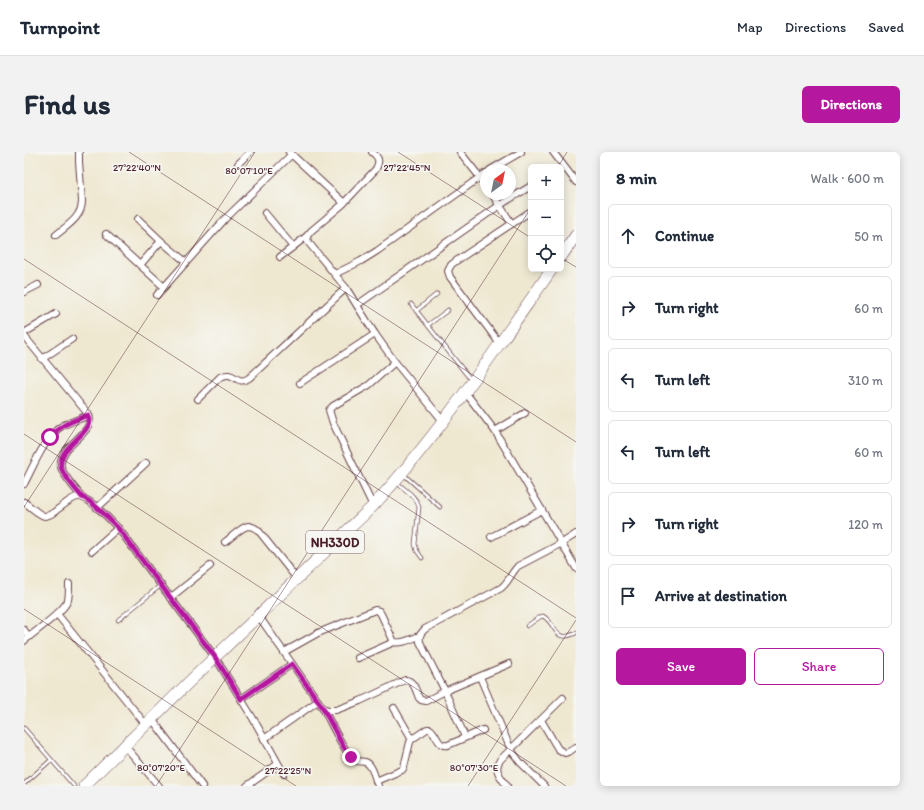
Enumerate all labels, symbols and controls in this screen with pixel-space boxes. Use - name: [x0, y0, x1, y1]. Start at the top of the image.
- text: Turnpoint: [20, 16, 100, 39]
- text: Map: [737, 19, 763, 36]
- text: Directions: [785, 19, 846, 36]
- text: Saved: [868, 19, 904, 36]
- button: Directions: [802, 86, 900, 123]
- text: Find us: [24, 87, 111, 121]
- text: 27°22'40"N: [113, 161, 161, 174]
- text: 27°22'45"N: [383, 161, 431, 174]
- text: 80°07'10"E: [225, 164, 273, 177]
- north arrow: [480, 164, 516, 200]
- map controls: [528, 164, 564, 272]
- button: +: [528, 164, 564, 200]
- text: 8 min: [616, 168, 657, 188]
- text: Walk · 600 m: [811, 171, 884, 186]
- button: −: [528, 200, 564, 236]
- icon: ahead: [617, 225, 639, 247]
- text: Continue: [655, 227, 714, 245]
- text: 50 m: [854, 229, 883, 244]
- button: locate: [528, 236, 564, 272]
- icon: right: [617, 297, 639, 319]
- text: Turn right: [655, 299, 719, 317]
- text: 60 m: [854, 301, 883, 316]
- icon: left: [617, 369, 639, 391]
- text: Turn left: [655, 371, 710, 389]
- text: 310 m: [848, 373, 883, 388]
- route start: [41, 428, 59, 446]
- icon: left: [617, 441, 639, 463]
- text: Turn left: [655, 443, 710, 461]
- text: 60 m: [854, 445, 883, 460]
- icon: right: [617, 513, 639, 535]
- text: Turn right: [655, 515, 719, 533]
- text: 120 m: [848, 517, 883, 532]
- road number: NH330D: [306, 531, 364, 553]
- icon: arrive: [617, 585, 639, 607]
- text: Arrive at destination: [655, 587, 787, 605]
- button: Save: [616, 648, 746, 685]
- button: Share: [754, 648, 884, 685]
- route end: [342, 748, 360, 766]
- text: 80°07'20"E: [137, 761, 186, 774]
- text: 80°07'30"E: [450, 761, 499, 774]
- text: 27°22'25"N: [265, 764, 311, 777]

